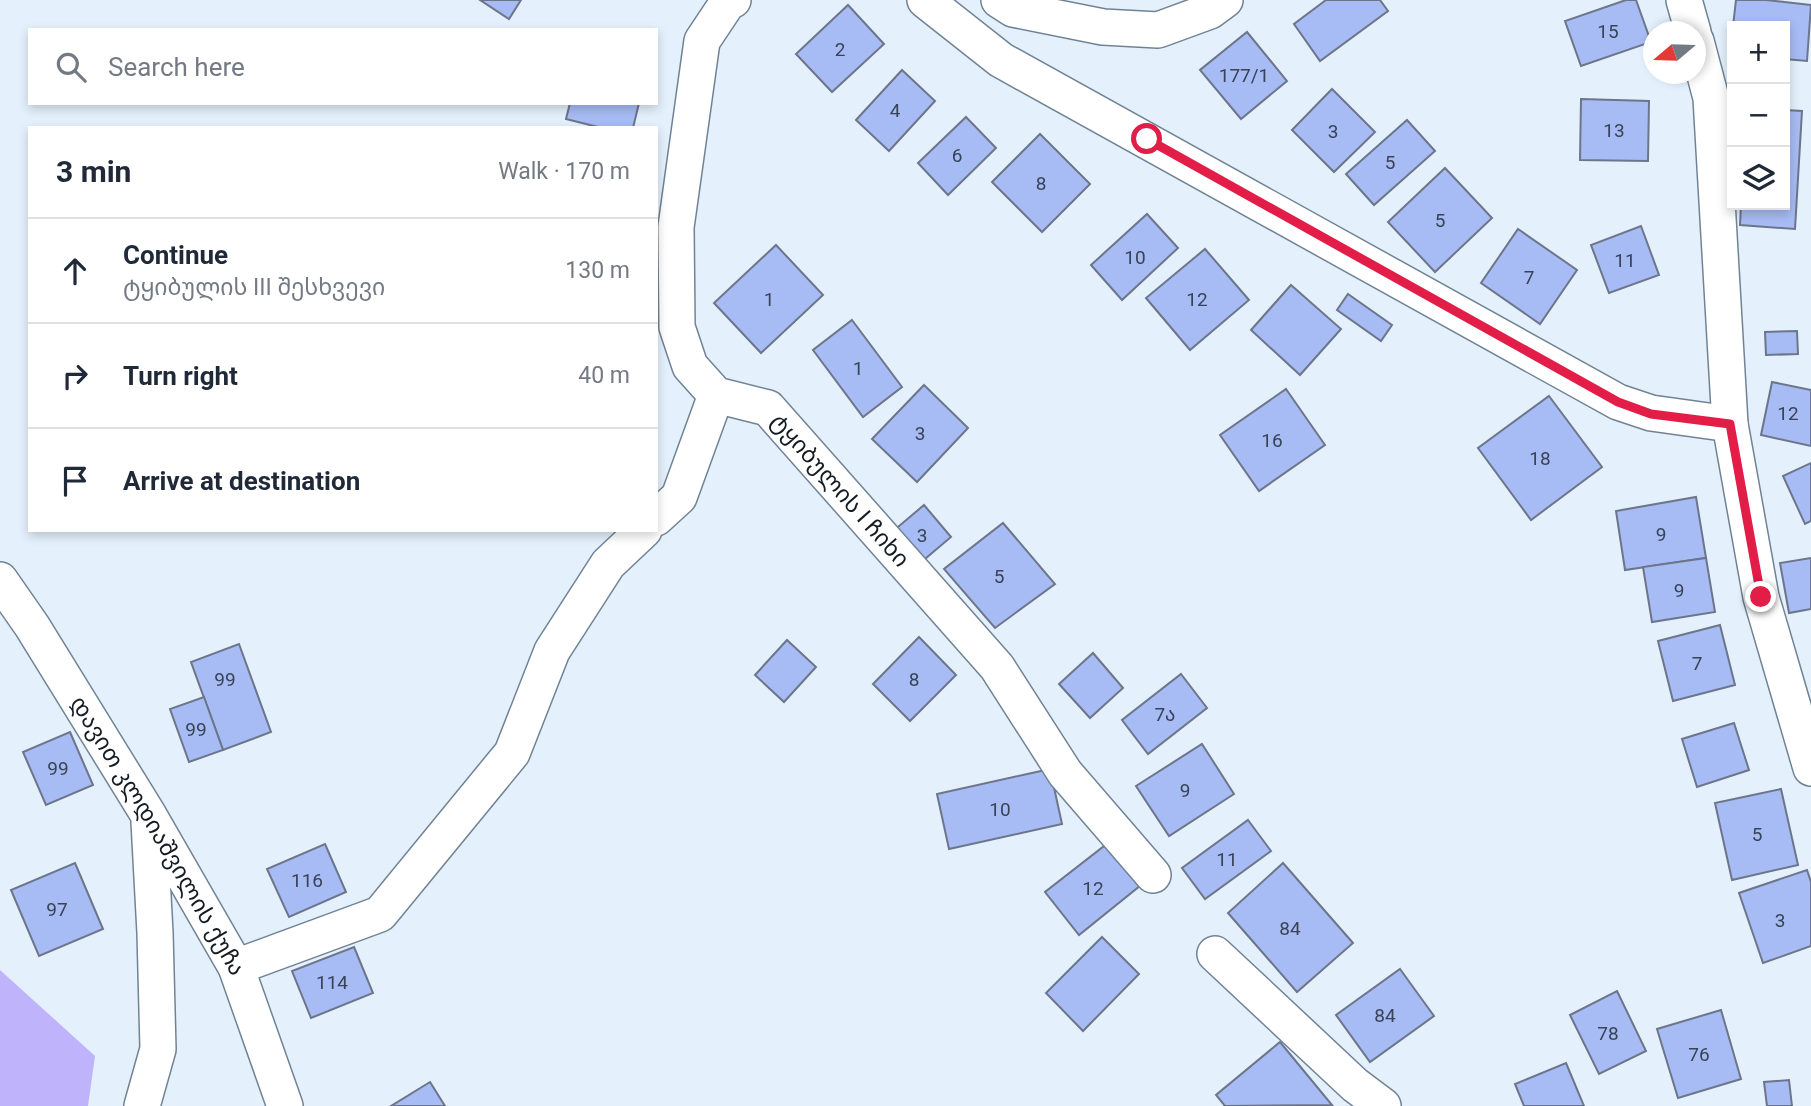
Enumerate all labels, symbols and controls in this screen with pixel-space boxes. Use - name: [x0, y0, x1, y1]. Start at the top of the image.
- house number: 15: [1597, 20, 1619, 43]
- north arrow: [1643, 21, 1706, 84]
- map controls: [1727, 21, 1790, 210]
- button: +: [1727, 21, 1790, 84]
- search box: [28, 28, 658, 105]
- house number: 2: [835, 38, 845, 61]
- icon: search: [52, 48, 90, 86]
- text: Search here: [108, 52, 245, 82]
- house number: 177/1: [1219, 64, 1269, 87]
- button: −: [1727, 84, 1790, 147]
- house number: 4: [890, 99, 901, 122]
- house number: 13: [1603, 119, 1625, 142]
- house number: 3: [1328, 120, 1338, 143]
- route start: [1131, 123, 1162, 154]
- house number: 6: [952, 144, 962, 167]
- button: layers: [1727, 147, 1790, 210]
- house number: 5: [1385, 151, 1395, 174]
- text: 3 min: [56, 154, 131, 189]
- text: Walk · 170 m: [498, 158, 630, 185]
- house number: 8: [1036, 172, 1046, 195]
- house number: 5: [1435, 209, 1445, 232]
- text: Continue: [123, 240, 228, 270]
- house number: 10: [1124, 246, 1146, 269]
- house number: 11: [1614, 249, 1636, 272]
- icon: ahead: [56, 252, 94, 290]
- text: 130 m: [565, 257, 630, 284]
- house number: 7: [1524, 266, 1534, 289]
- text: ტყიბულის III შესხვევი: [123, 274, 385, 301]
- house number: 1: [764, 288, 774, 311]
- house number: 12: [1186, 288, 1208, 311]
- icon: right: [56, 357, 94, 395]
- house number: 1: [853, 357, 863, 380]
- text: Turn right: [123, 361, 238, 391]
- text: 40 m: [578, 362, 630, 389]
- house number: 12: [1777, 402, 1799, 425]
- street label: ტყიბულის I ჩიხი: [765, 408, 915, 573]
- house number: 3: [915, 422, 925, 445]
- house number: 16: [1261, 429, 1283, 452]
- house number: 18: [1529, 447, 1551, 470]
- icon: arrive: [56, 462, 94, 500]
- text: Arrive at destination: [123, 466, 360, 496]
- house number: 9: [1656, 523, 1666, 546]
- house number: 3: [917, 524, 927, 547]
- house number: 5: [994, 565, 1004, 588]
- house number: 9: [1674, 579, 1684, 602]
- route end: [1745, 581, 1776, 612]
- house number: 7: [1692, 652, 1702, 675]
- house number: 99: [214, 668, 236, 691]
- house number: 8: [909, 668, 919, 691]
- street label: დავით კლდიაშვილის ქუჩა: [65, 691, 251, 979]
- house number: 7ა: [1154, 703, 1176, 726]
- house number: 99: [185, 718, 207, 741]
- house number: 99: [47, 757, 69, 780]
- house number: 9: [1180, 779, 1190, 802]
- house number: 10: [989, 798, 1011, 821]
- house number: 5: [1752, 823, 1762, 846]
- house number: 11: [1216, 848, 1238, 871]
- house number: 116: [291, 869, 323, 892]
- house number: 12: [1082, 877, 1104, 900]
- house number: 97: [46, 898, 68, 921]
- house number: 3: [1775, 909, 1785, 932]
- house number: 84: [1279, 917, 1301, 940]
- house number: 114: [316, 971, 348, 994]
- house number: 84: [1374, 1004, 1396, 1027]
- house number: 78: [1597, 1022, 1619, 1045]
- house number: 76: [1688, 1043, 1710, 1066]

